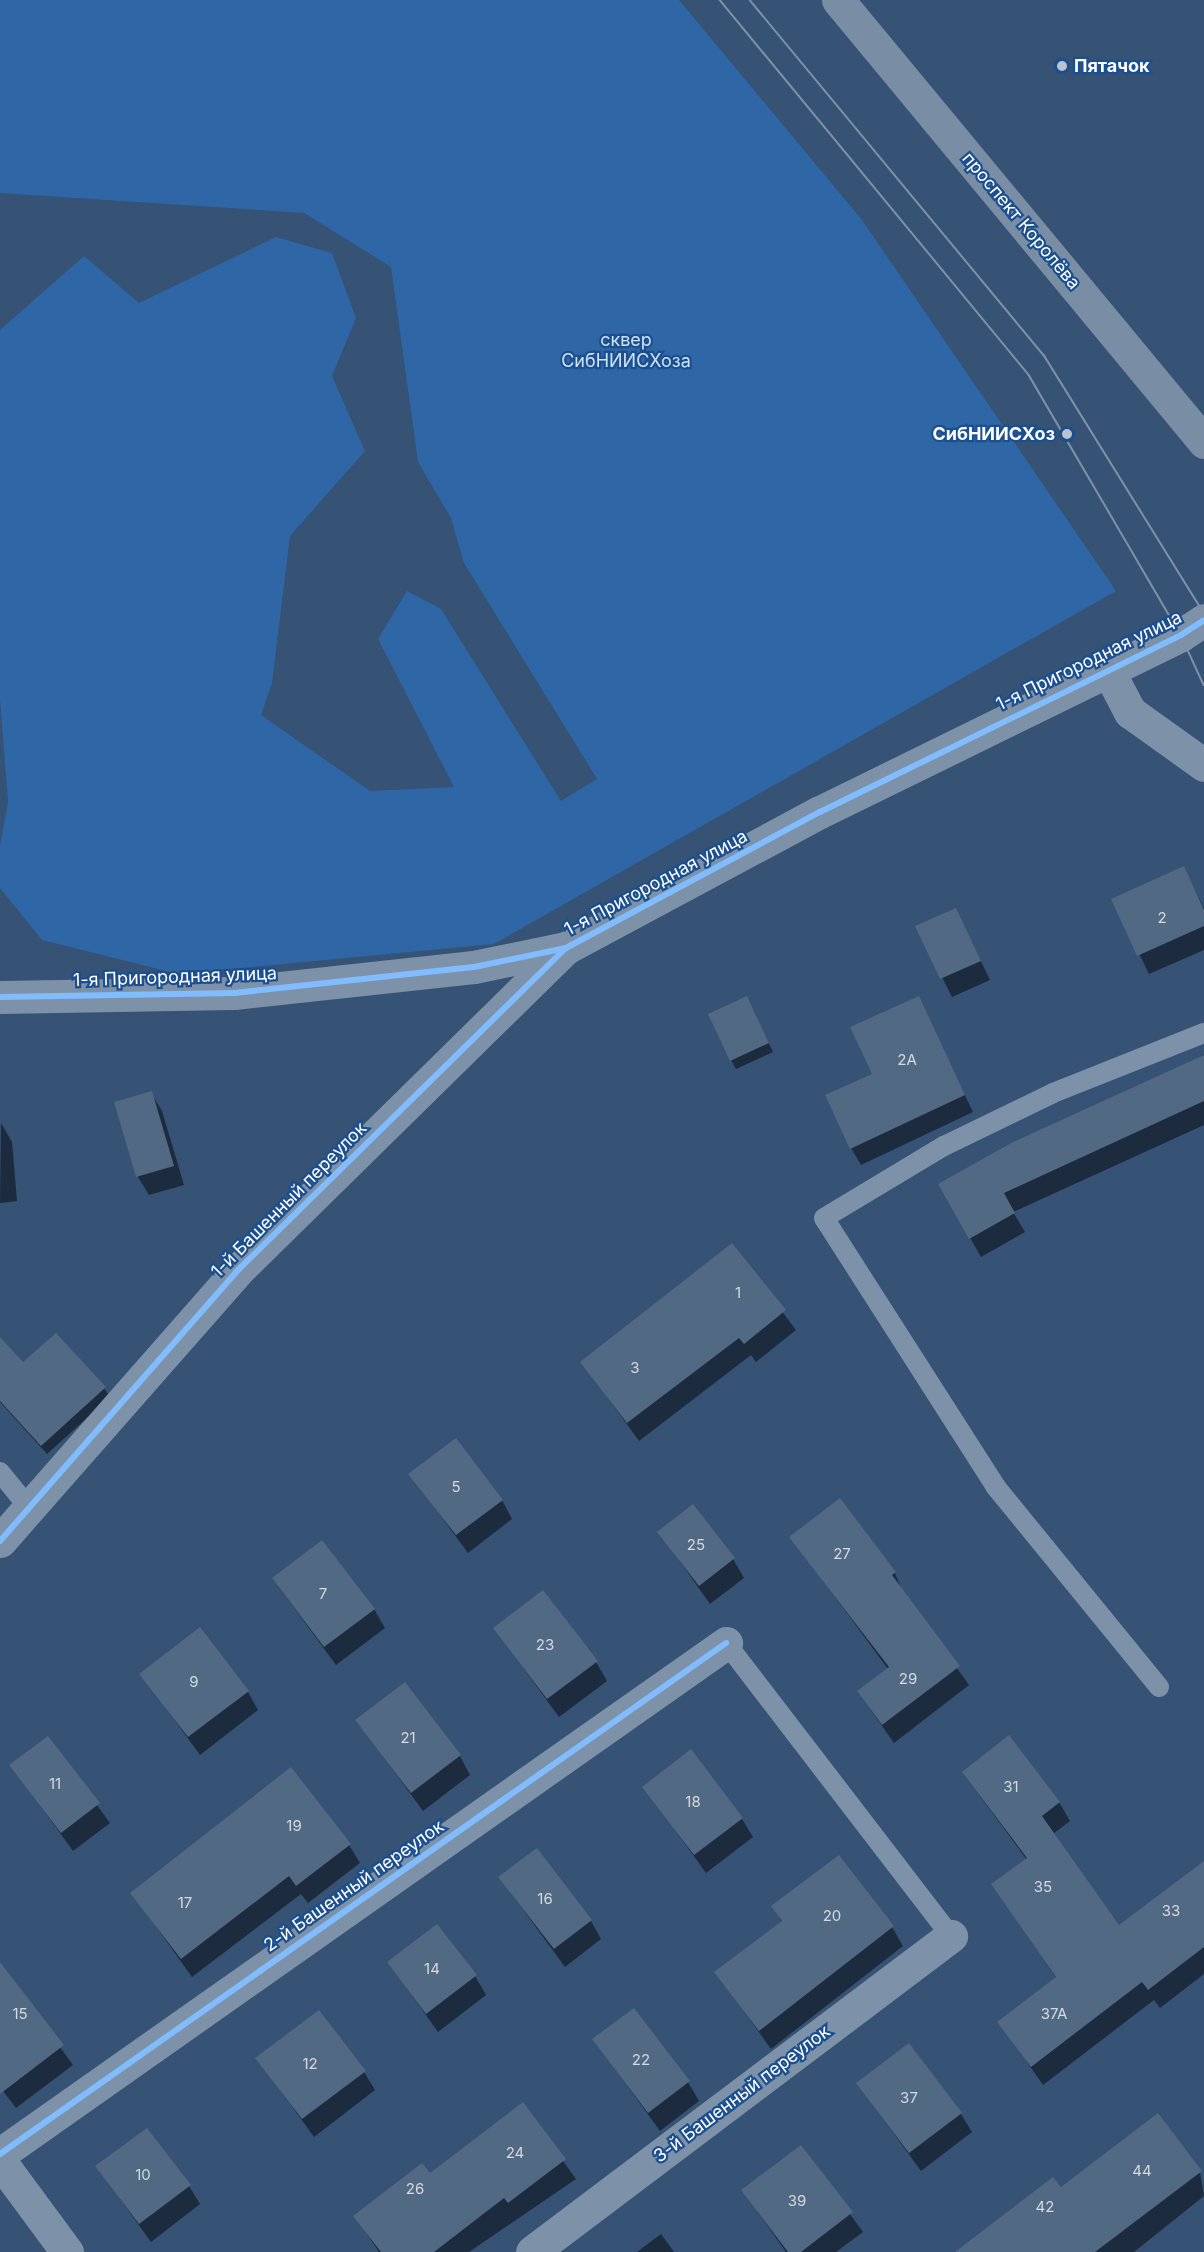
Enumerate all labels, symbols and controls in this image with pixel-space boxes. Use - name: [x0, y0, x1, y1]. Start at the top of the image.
- place label: Пятачок: [1074, 55, 1150, 77]
- marker: Пятачок: [1055, 59, 1069, 73]
- street label: проспект Королёва: [957, 148, 1085, 294]
- park label: сквер СибНИИСХоза: [561, 330, 691, 372]
- place label: СибНИИСХоз: [932, 423, 1055, 445]
- marker: СибНИИСХоз: [1060, 427, 1074, 441]
- street label: 1-я Пригородная улица: [993, 607, 1185, 715]
- street label: 1-я Пригородная улица: [561, 826, 751, 940]
- house number: 2: [1157, 909, 1167, 927]
- street label: 1-я Пригородная улица: [73, 963, 277, 991]
- house number: 2А: [897, 1051, 917, 1069]
- street label: 1-й Башенный переулок: [207, 1118, 371, 1282]
- house number: 1: [735, 1284, 741, 1302]
- house number: 3: [630, 1359, 640, 1377]
- house number: 5: [451, 1478, 461, 1496]
- house number: 25: [687, 1536, 705, 1554]
- house number: 27: [833, 1545, 851, 1563]
- house number: 7: [319, 1585, 327, 1603]
- house number: 23: [536, 1636, 554, 1654]
- house number: 29: [899, 1670, 917, 1688]
- house number: 9: [189, 1673, 199, 1691]
- house number: 21: [400, 1729, 416, 1747]
- house number: 11: [49, 1775, 61, 1793]
- house number: 31: [1003, 1778, 1019, 1796]
- house number: 18: [685, 1793, 701, 1811]
- street label: 2-й Башенный переулок: [260, 1816, 448, 1956]
- house number: 19: [286, 1817, 302, 1835]
- house number: 35: [1034, 1878, 1052, 1896]
- house number: 16: [537, 1890, 553, 1908]
- house number: 17: [178, 1894, 192, 1912]
- house number: 33: [1162, 1902, 1180, 1920]
- house number: 20: [823, 1907, 841, 1925]
- house number: 14: [424, 1960, 440, 1978]
- house number: 15: [12, 2005, 28, 2023]
- house number: 37А: [1041, 2005, 1067, 2023]
- street label: 3-й Башенный переулок: [650, 2021, 834, 2167]
- house number: 22: [632, 2051, 650, 2069]
- house number: 12: [302, 2055, 318, 2073]
- house number: 37: [900, 2089, 918, 2107]
- house number: 24: [506, 2144, 524, 2162]
- house number: 44: [1132, 2162, 1152, 2180]
- house number: 10: [135, 2166, 151, 2184]
- house number: 26: [406, 2180, 424, 2198]
- house number: 39: [788, 2192, 806, 2210]
- house number: 42: [1036, 2198, 1054, 2216]

